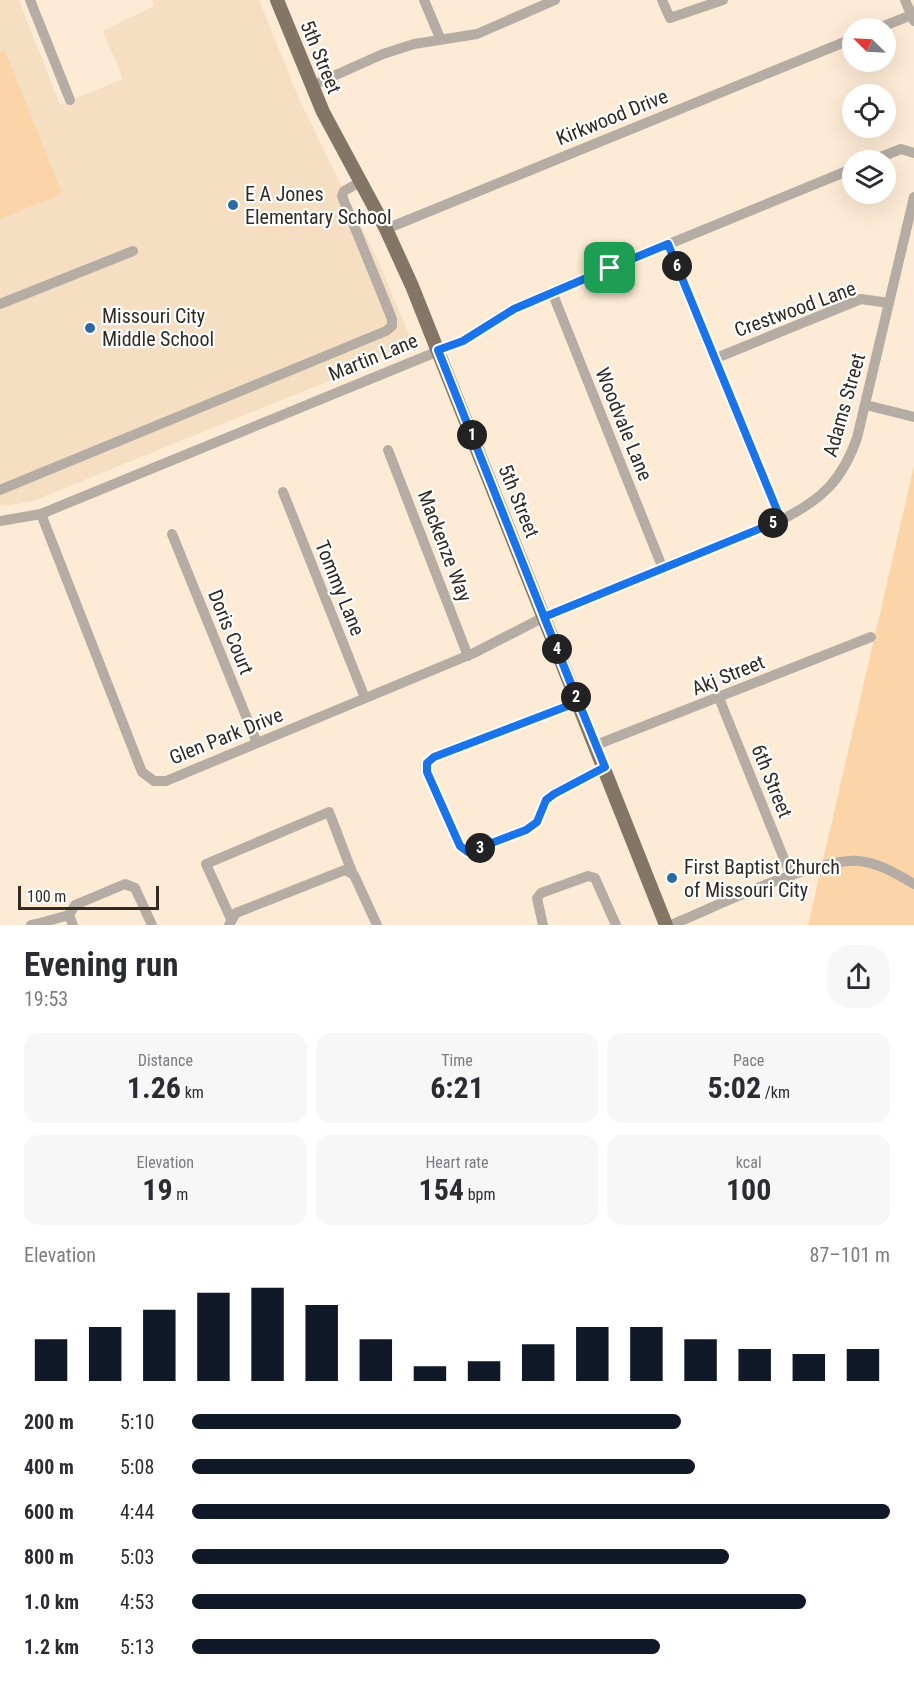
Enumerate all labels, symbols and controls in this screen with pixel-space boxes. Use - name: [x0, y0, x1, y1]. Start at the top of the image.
- street label: 5th Street: [295, 17, 347, 97]
- north arrow: [842, 18, 896, 72]
- map controls: [842, 18, 896, 204]
- street label: Kirkwood Drive: [553, 84, 671, 150]
- button: locate: [842, 84, 896, 138]
- button: layers: [842, 150, 896, 204]
- place label: E A Jones Elementary School: [245, 182, 392, 229]
- marker: E A Jones Elementary School: [226, 198, 240, 212]
- pin: [584, 242, 635, 293]
- icon: arrive: [593, 251, 626, 284]
- pin: 6: [662, 251, 692, 281]
- text: 6: [673, 256, 681, 275]
- street label: Crestwood Lane: [731, 276, 859, 342]
- place label: Missouri City Middle School: [102, 304, 214, 351]
- marker: Missouri City Middle School: [83, 321, 97, 335]
- street label: Martin Lane: [325, 328, 421, 386]
- street label: Adams Street: [818, 350, 870, 460]
- street label: Woodvale Lane: [590, 364, 658, 484]
- pin: 1: [457, 420, 487, 450]
- text: 1: [468, 425, 476, 444]
- street label: 5th Street: [493, 461, 545, 541]
- street label: Mackenze Way: [413, 487, 477, 605]
- pin: 5: [758, 508, 788, 538]
- text: 5: [769, 513, 777, 532]
- street label: Tommy Lane: [310, 537, 370, 639]
- street label: Doris Court: [203, 586, 259, 678]
- pin: 4: [542, 634, 572, 664]
- text: 4: [553, 639, 561, 658]
- street label: Akj Street: [688, 650, 768, 700]
- pin: 2: [561, 682, 591, 712]
- text: 2: [572, 687, 580, 706]
- street label: Glen Park Drive: [166, 702, 286, 770]
- street label: 6th Street: [746, 741, 798, 821]
- pin: 3: [465, 833, 495, 863]
- text: 3: [476, 838, 484, 857]
- place label: First Baptist Church of Missouri City: [684, 855, 840, 902]
- marker: First Baptist Church of Missouri City: [665, 871, 679, 885]
- scale bar: [18, 883, 159, 911]
- text: 100 m: [27, 887, 66, 906]
- text: Evening run: [24, 945, 179, 984]
- button: share: [827, 945, 890, 1008]
- text: 19:53: [24, 987, 68, 1011]
- text: Distance: [138, 1051, 193, 1070]
- text: Time: [441, 1051, 473, 1070]
- text: Pace: [733, 1051, 764, 1070]
- text: 1.26: [127, 1070, 181, 1105]
- text: 6:21: [430, 1070, 484, 1105]
- text: 5:02: [707, 1070, 761, 1105]
- text: km: [181, 1083, 204, 1102]
- text: /km: [761, 1083, 790, 1102]
- text: Elevation: [137, 1153, 194, 1172]
- text: Heart rate: [425, 1153, 489, 1172]
- text: kcal: [736, 1153, 762, 1172]
- text: 19: [142, 1172, 173, 1207]
- text: 154: [419, 1172, 464, 1207]
- text: 100: [726, 1172, 771, 1207]
- text: m: [173, 1185, 188, 1204]
- text: bpm: [464, 1185, 495, 1204]
- text: Elevation: [24, 1243, 96, 1267]
- text: 87–101 m: [810, 1243, 890, 1267]
- text: 200 m: [24, 1410, 74, 1434]
- text: 5:10: [120, 1410, 154, 1434]
- text: 400 m: [24, 1455, 74, 1479]
- text: 5:08: [120, 1455, 154, 1479]
- text: 600 m: [24, 1500, 74, 1524]
- text: 4:44: [120, 1500, 154, 1524]
- text: 800 m: [24, 1545, 74, 1569]
- text: 5:03: [120, 1545, 154, 1569]
- text: 1.0 km: [24, 1590, 79, 1614]
- text: 4:53: [120, 1590, 154, 1614]
- text: 1.2 km: [24, 1635, 79, 1659]
- text: 5:13: [120, 1635, 154, 1659]

